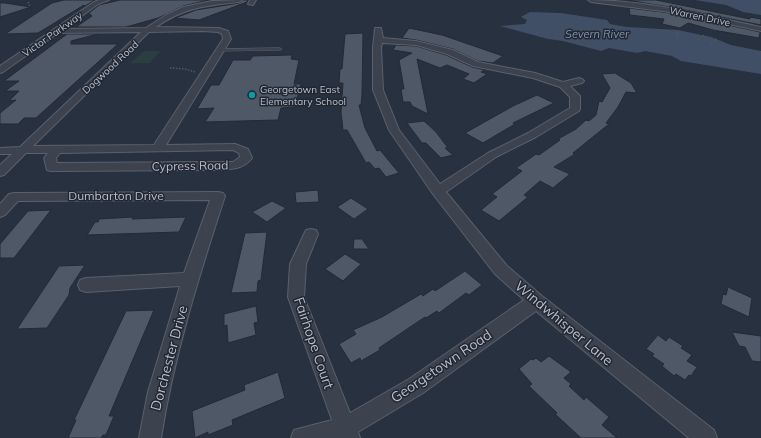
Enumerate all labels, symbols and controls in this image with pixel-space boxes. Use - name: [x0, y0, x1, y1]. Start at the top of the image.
- street label: Warren Drive: [668, 4, 731, 29]
- street label: Victor Parkway: [20, 8, 85, 60]
- water label: Severn River: [565, 27, 630, 41]
- street label: Dogwood Road: [79, 38, 141, 97]
- place label: Georgetown East Elementary School: [260, 83, 346, 108]
- marker: Georgetown East Elementary School: [247, 90, 257, 100]
- street label: Cypress Road: [151, 157, 229, 174]
- street label: Dumbarton Drive: [68, 188, 164, 203]
- street label: Windwhisper Lane: [511, 277, 617, 369]
- street label: Fairhope Court: [290, 295, 338, 391]
- street label: Dorchester Drive: [146, 303, 192, 413]
- street label: Georgetown Road: [387, 326, 495, 406]

